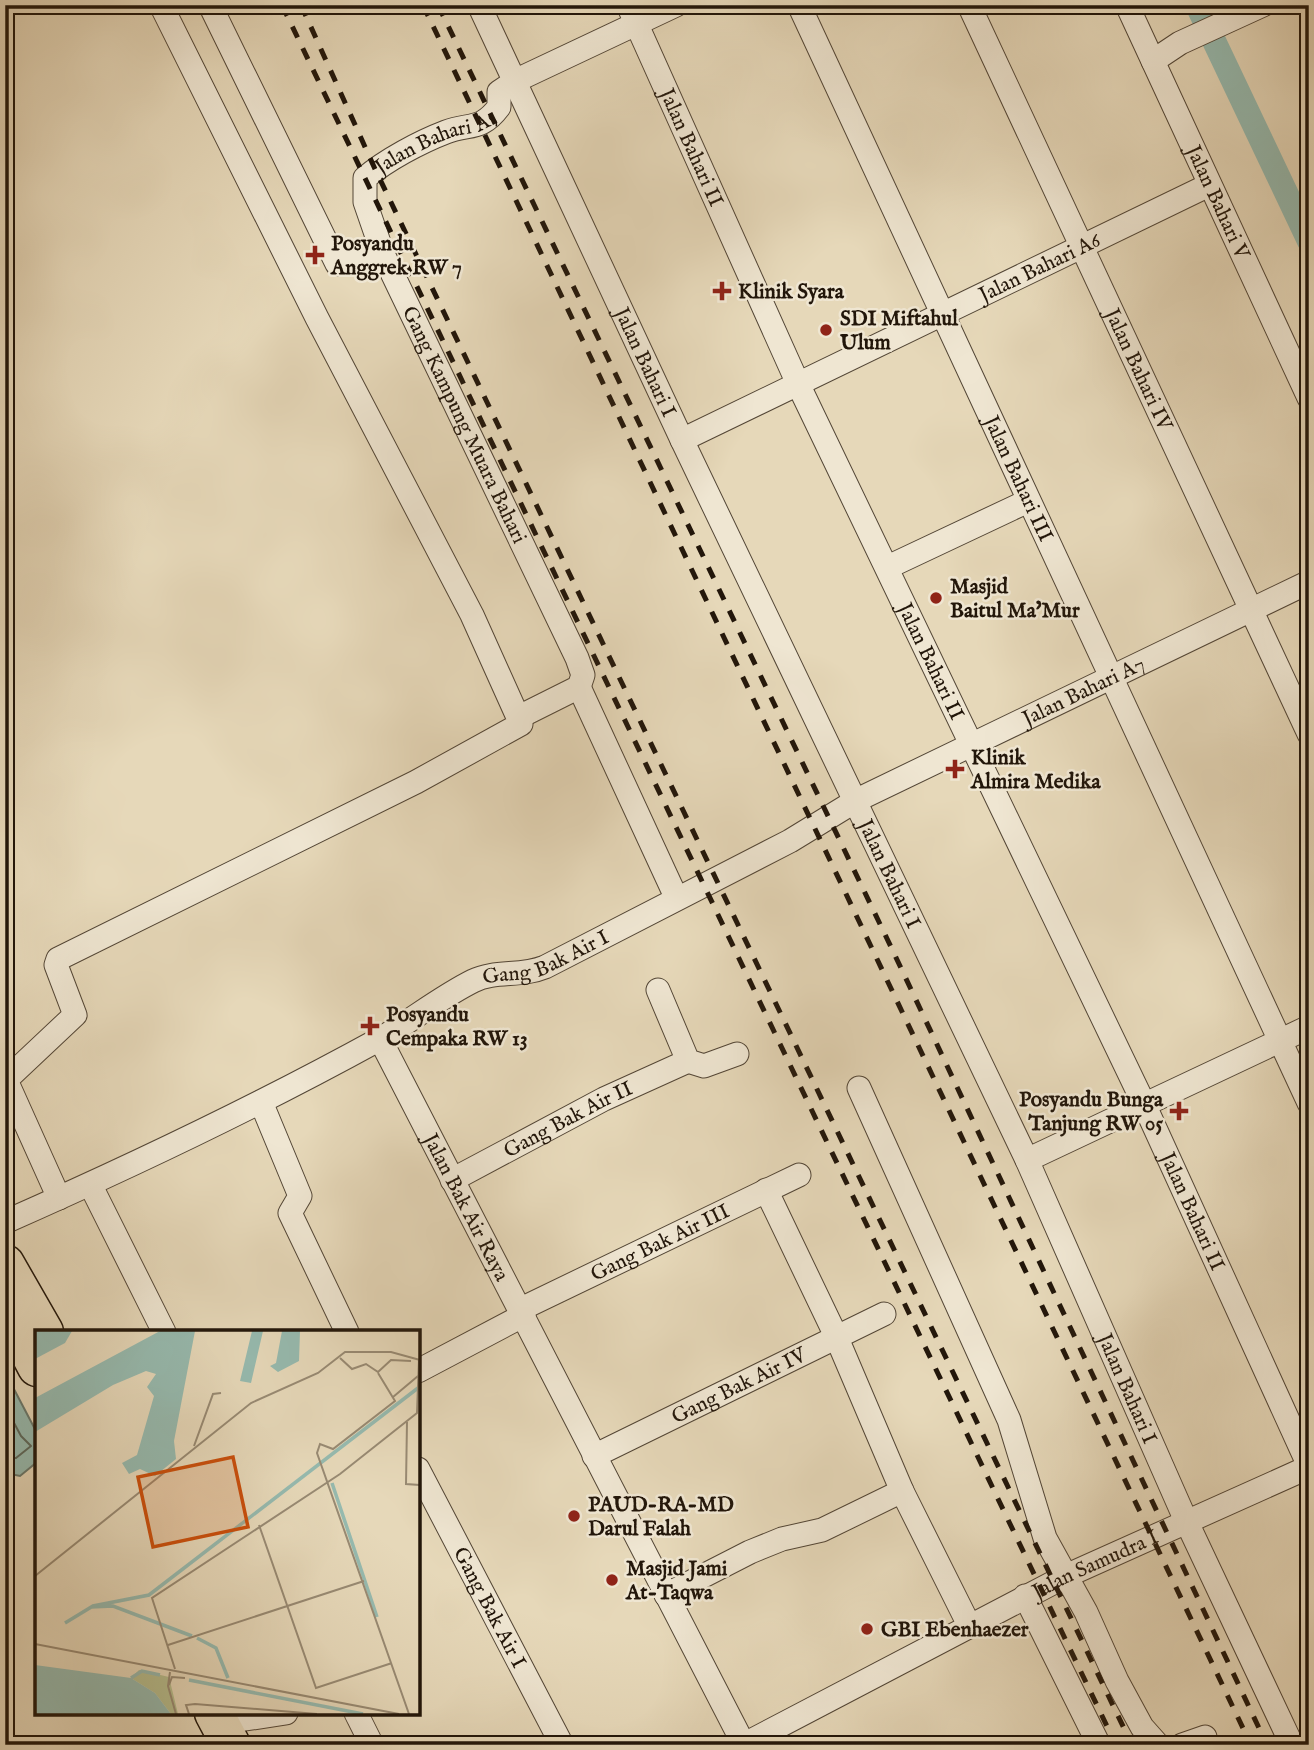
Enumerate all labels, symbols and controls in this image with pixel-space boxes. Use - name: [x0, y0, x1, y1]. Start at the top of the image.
- street label: Jalan Bahari II: [651, 83, 729, 211]
- street label: Jalan Bahari A5: [368, 105, 504, 183]
- street label: Jalan Bahari V: [1178, 139, 1255, 265]
- street label: Jalan Bahari A6: [973, 227, 1106, 310]
- place label: Posyandu Anggrek RW 7: [330, 231, 462, 282]
- marker: Posyandu Anggrek RW 7: [305, 245, 325, 265]
- place label: Klinik Syara: [738, 279, 845, 306]
- marker: Klinik Syara: [712, 281, 732, 301]
- street label: Gang Kampung Muara Bahari: [395, 302, 532, 548]
- street label: Jalan Bahari I: [606, 302, 681, 422]
- street label: Jalan Bahari IV: [1097, 303, 1178, 436]
- place label: SDI Miftahul Ulum: [839, 306, 959, 357]
- marker: SDI Miftahul Ulum: [818, 322, 834, 338]
- street label: Jalan Bahari III: [976, 410, 1058, 546]
- place label: Masjid Baitul Ma'Mur: [950, 574, 1080, 625]
- marker: Masjid Baitul Ma'Mur: [928, 590, 944, 606]
- street label: Jalan Bahari II: [889, 597, 970, 725]
- street label: Jalan Bahari A7: [1016, 651, 1150, 734]
- place label: Klinik Almira Medika: [970, 745, 1101, 796]
- marker: Klinik Almira Medika: [945, 759, 965, 779]
- street label: Jalan Bahari I: [850, 814, 926, 933]
- street label: Gang Bak Air I: [481, 924, 614, 992]
- place label: Posyandu Cempaka RW 13: [386, 1002, 528, 1053]
- marker: Posyandu Cempaka RW 13: [360, 1016, 380, 1036]
- street label: Gang Bak Air II: [499, 1076, 637, 1165]
- place label: Posyandu Bunga Tanjung RW 05: [1019, 1087, 1164, 1138]
- marker: Posyandu Bunga Tanjung RW 05: [1169, 1101, 1189, 1121]
- street label: Jalan Bak Air Raya: [415, 1127, 515, 1287]
- street label: Jalan Bahari II: [1152, 1147, 1230, 1275]
- street label: Gang Bak Air III: [586, 1199, 734, 1288]
- street label: Jalan Bahari I: [1089, 1328, 1162, 1448]
- inset map: [35, 1330, 420, 1715]
- street label: Gang Bak Air IV: [667, 1342, 812, 1431]
- place label: PAUD-RA-MD Darul Falah: [588, 1492, 734, 1543]
- marker: PAUD-RA-MD Darul Falah: [566, 1508, 582, 1524]
- street label: Jalan Samudra I: [1026, 1524, 1163, 1607]
- street label: Gang Bak Air I: [446, 1543, 532, 1673]
- place label: Masjid Jami At-Taqwa: [625, 1556, 728, 1607]
- marker: Masjid Jami At-Taqwa: [604, 1572, 620, 1588]
- place label: GBI Ebenhaezer: [881, 1617, 1029, 1644]
- marker: GBI Ebenhaezer: [859, 1621, 875, 1637]

